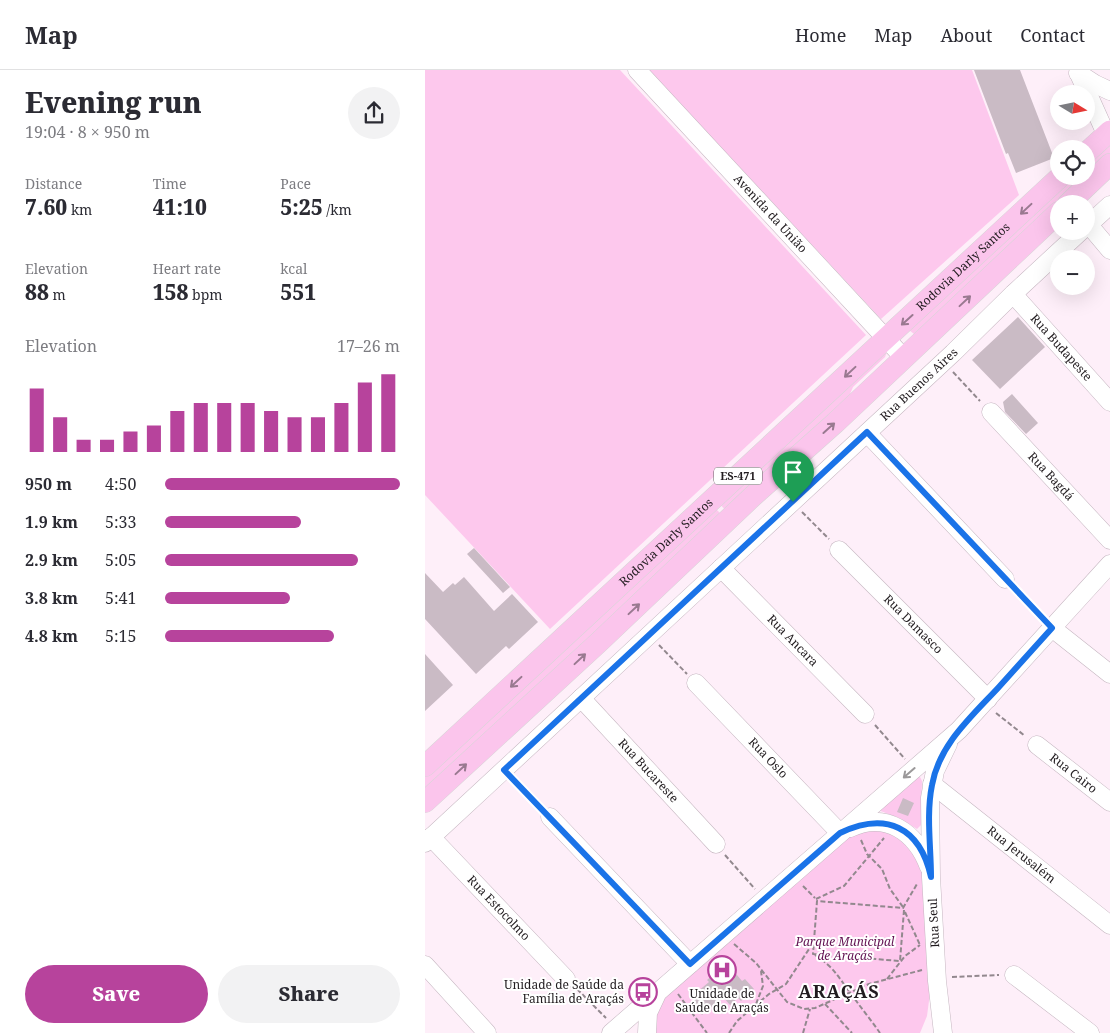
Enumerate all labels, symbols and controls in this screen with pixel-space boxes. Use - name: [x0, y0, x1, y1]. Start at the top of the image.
- text: Map: [25, 18, 78, 51]
- text: Home: [795, 23, 846, 47]
- text: Map: [874, 23, 912, 47]
- text: About: [940, 23, 992, 47]
- text: Contact: [1020, 23, 1085, 47]
- text: Evening run: [25, 83, 202, 121]
- north arrow: [1050, 85, 1095, 130]
- map controls: [1050, 85, 1095, 295]
- button: share: [348, 87, 400, 139]
- text: 19:04 · 8 × 950 m: [25, 121, 150, 143]
- button: locate: [1050, 140, 1095, 185]
- street label: Avenida da União: [730, 171, 811, 256]
- text: Distance: [25, 174, 82, 193]
- text: Time: [153, 174, 186, 193]
- text: Pace: [280, 174, 311, 193]
- text: 7.60: [25, 193, 67, 221]
- text: 41:10: [153, 193, 207, 221]
- text: 5:25: [280, 193, 323, 221]
- button: +: [1050, 195, 1095, 240]
- text: km: [67, 200, 92, 219]
- text: /km: [323, 200, 352, 219]
- one-way arrow: [1019, 203, 1032, 215]
- street label: Rodovia Darly Santos: [912, 219, 1013, 314]
- button: −: [1050, 250, 1095, 295]
- text: Elevation: [25, 259, 88, 278]
- text: Heart rate: [153, 259, 221, 278]
- text: kcal: [280, 259, 307, 278]
- text: 88: [25, 278, 49, 306]
- text: 158: [153, 278, 188, 306]
- text: 551: [280, 278, 316, 306]
- text: m: [49, 285, 66, 304]
- text: bpm: [188, 285, 222, 304]
- one-way arrow: [958, 295, 971, 307]
- street label: Rua Budapeste: [1027, 310, 1096, 384]
- one-way arrow: [900, 314, 913, 326]
- text: Elevation: [25, 335, 97, 357]
- text: 17–26 m: [337, 335, 400, 357]
- street label: Rua Buenos Aires: [876, 344, 961, 425]
- one-way arrow: [844, 366, 857, 378]
- one-way arrow: [822, 423, 835, 434]
- street label: Rua Bagdá: [1024, 448, 1078, 504]
- pin: [772, 451, 814, 502]
- icon: arrive: [779, 458, 807, 486]
- road number: ES-471: [714, 468, 762, 484]
- text: 950 m: [25, 473, 72, 495]
- text: 4:50: [105, 473, 136, 495]
- street label: Rodovia Darly Santos: [615, 494, 716, 590]
- text: 1.9 km: [25, 511, 78, 533]
- text: 5:33: [105, 511, 136, 533]
- text: 2.9 km: [25, 549, 78, 571]
- text: 5:05: [105, 549, 136, 571]
- text: 3.8 km: [25, 587, 78, 609]
- text: 5:41: [105, 587, 136, 609]
- street label: Rua Damasco: [880, 591, 947, 657]
- one-way arrow: [627, 603, 640, 615]
- street label: Rua Ancara: [764, 611, 823, 670]
- text: 4.8 km: [25, 625, 78, 647]
- text: 5:15: [105, 625, 136, 647]
- one-way arrow: [574, 653, 587, 665]
- one-way arrow: [509, 676, 522, 688]
- street label: Rua Oslo: [745, 734, 792, 782]
- street label: Rua Bucareste: [615, 735, 683, 806]
- street label: Rua Cairo: [1046, 749, 1101, 797]
- one-way arrow: [454, 763, 467, 775]
- one-way arrow: [903, 768, 916, 779]
- street label: Rua Jerusalém: [984, 822, 1060, 887]
- street label: Rua Estocolmo: [464, 871, 534, 944]
- street label: Rua Seul: [924, 898, 943, 948]
- park label: Parque Municipal de Araçás: [794, 933, 895, 964]
- hospital icon: Unidade de Saúde de Araçás: [707, 955, 737, 985]
- button: Save: [25, 965, 208, 1023]
- button: Share: [218, 965, 400, 1023]
- place label: Unidade de Saúde da Família de Araçás: [504, 976, 624, 1007]
- bus stop icon: Unidade de Saúde da Família de Araçás: [628, 977, 658, 1007]
- district label: ARAÇÁS: [798, 979, 880, 1003]
- place label: Unidade de Saúde de Araçás: [675, 985, 769, 1016]

